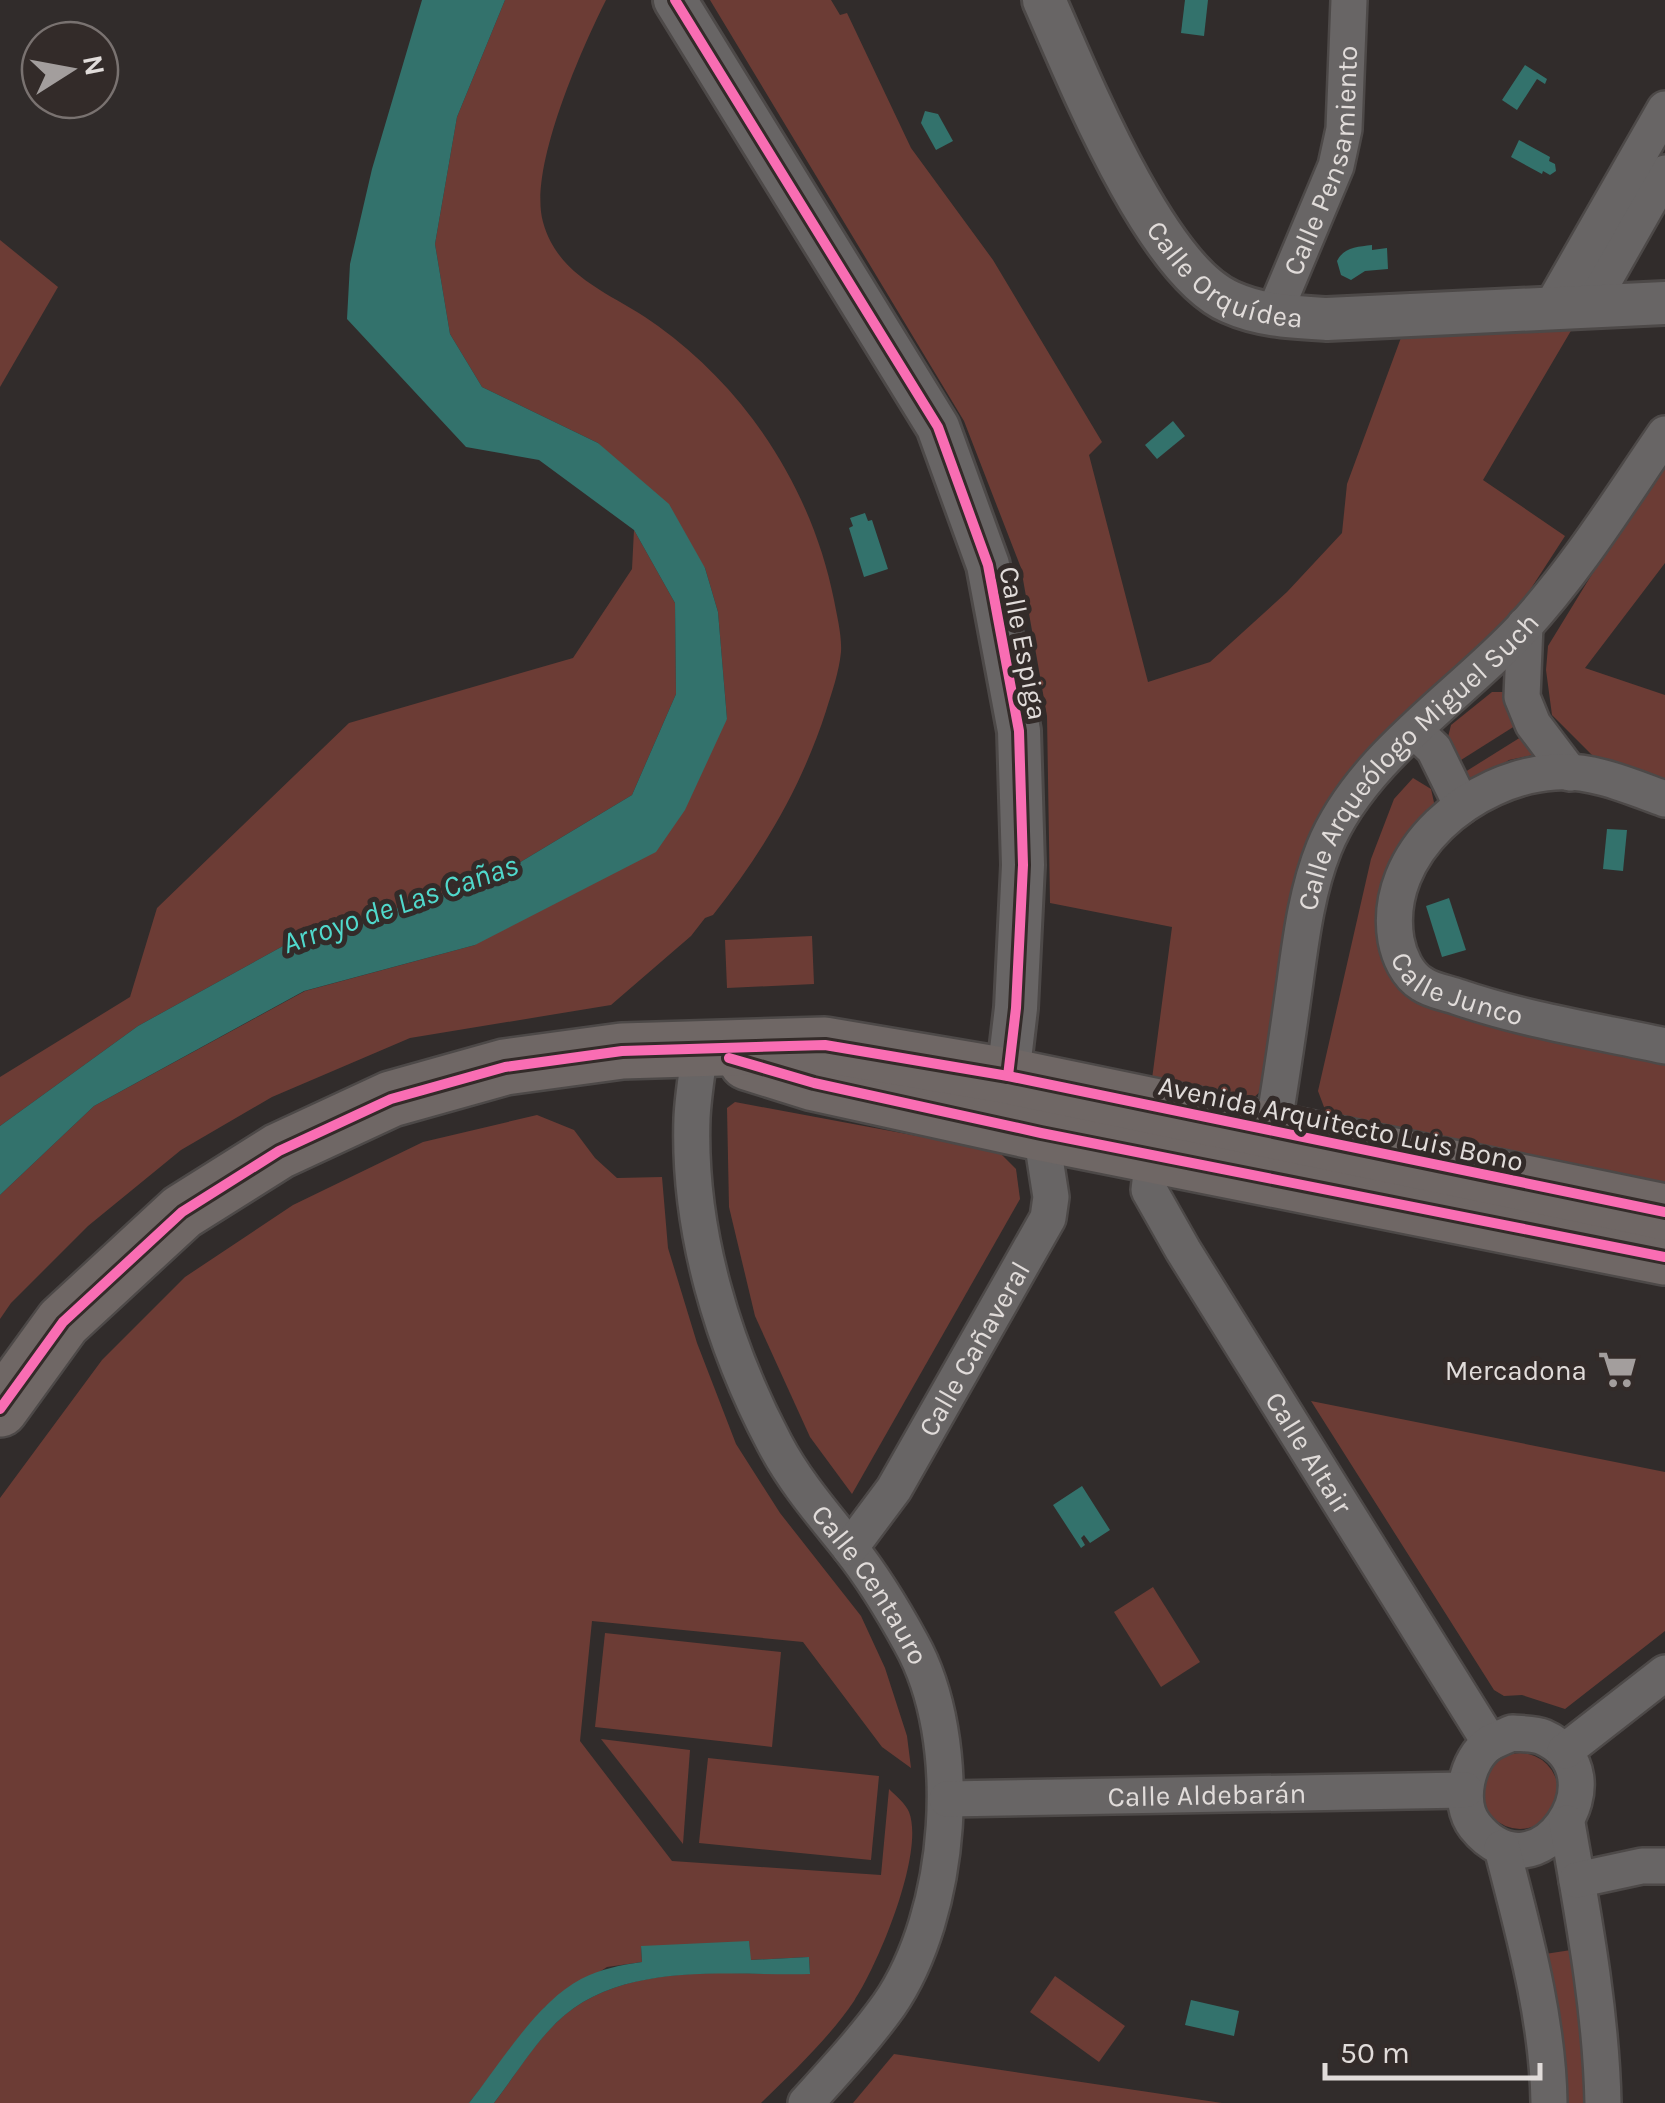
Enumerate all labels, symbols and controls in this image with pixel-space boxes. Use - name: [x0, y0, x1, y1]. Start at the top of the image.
- north arrow: [20, 20, 120, 120]
- street label: Calle Pensamiento: [1276, 45, 1364, 280]
- text: N: [76, 52, 112, 78]
- street label: Calle Orquídea: [1140, 214, 1304, 335]
- street label: Calle Espiga: [992, 564, 1055, 723]
- street label: Calle Arqueólogo Miguel Such: [1291, 606, 1546, 913]
- water label: Arroyo de Las Cañas: [277, 847, 523, 961]
- street label: Calle Junco: [1384, 947, 1527, 1032]
- street label: Avenida Arquitecto Luis Bono: [1155, 1069, 1526, 1178]
- street label: Calle Cañaveral: [911, 1256, 1037, 1442]
- supermarket icon: Mercadona: [1596, 1349, 1638, 1391]
- place label: Mercadona: [1445, 1354, 1587, 1387]
- street label: Calle Altair: [1258, 1386, 1360, 1521]
- street label: Calle Centauro: [805, 1498, 935, 1670]
- street label: Calle Aldebarán: [1107, 1777, 1307, 1813]
- scale bar: [1325, 2018, 1540, 2080]
- text: 50 m: [1340, 2035, 1410, 2071]

